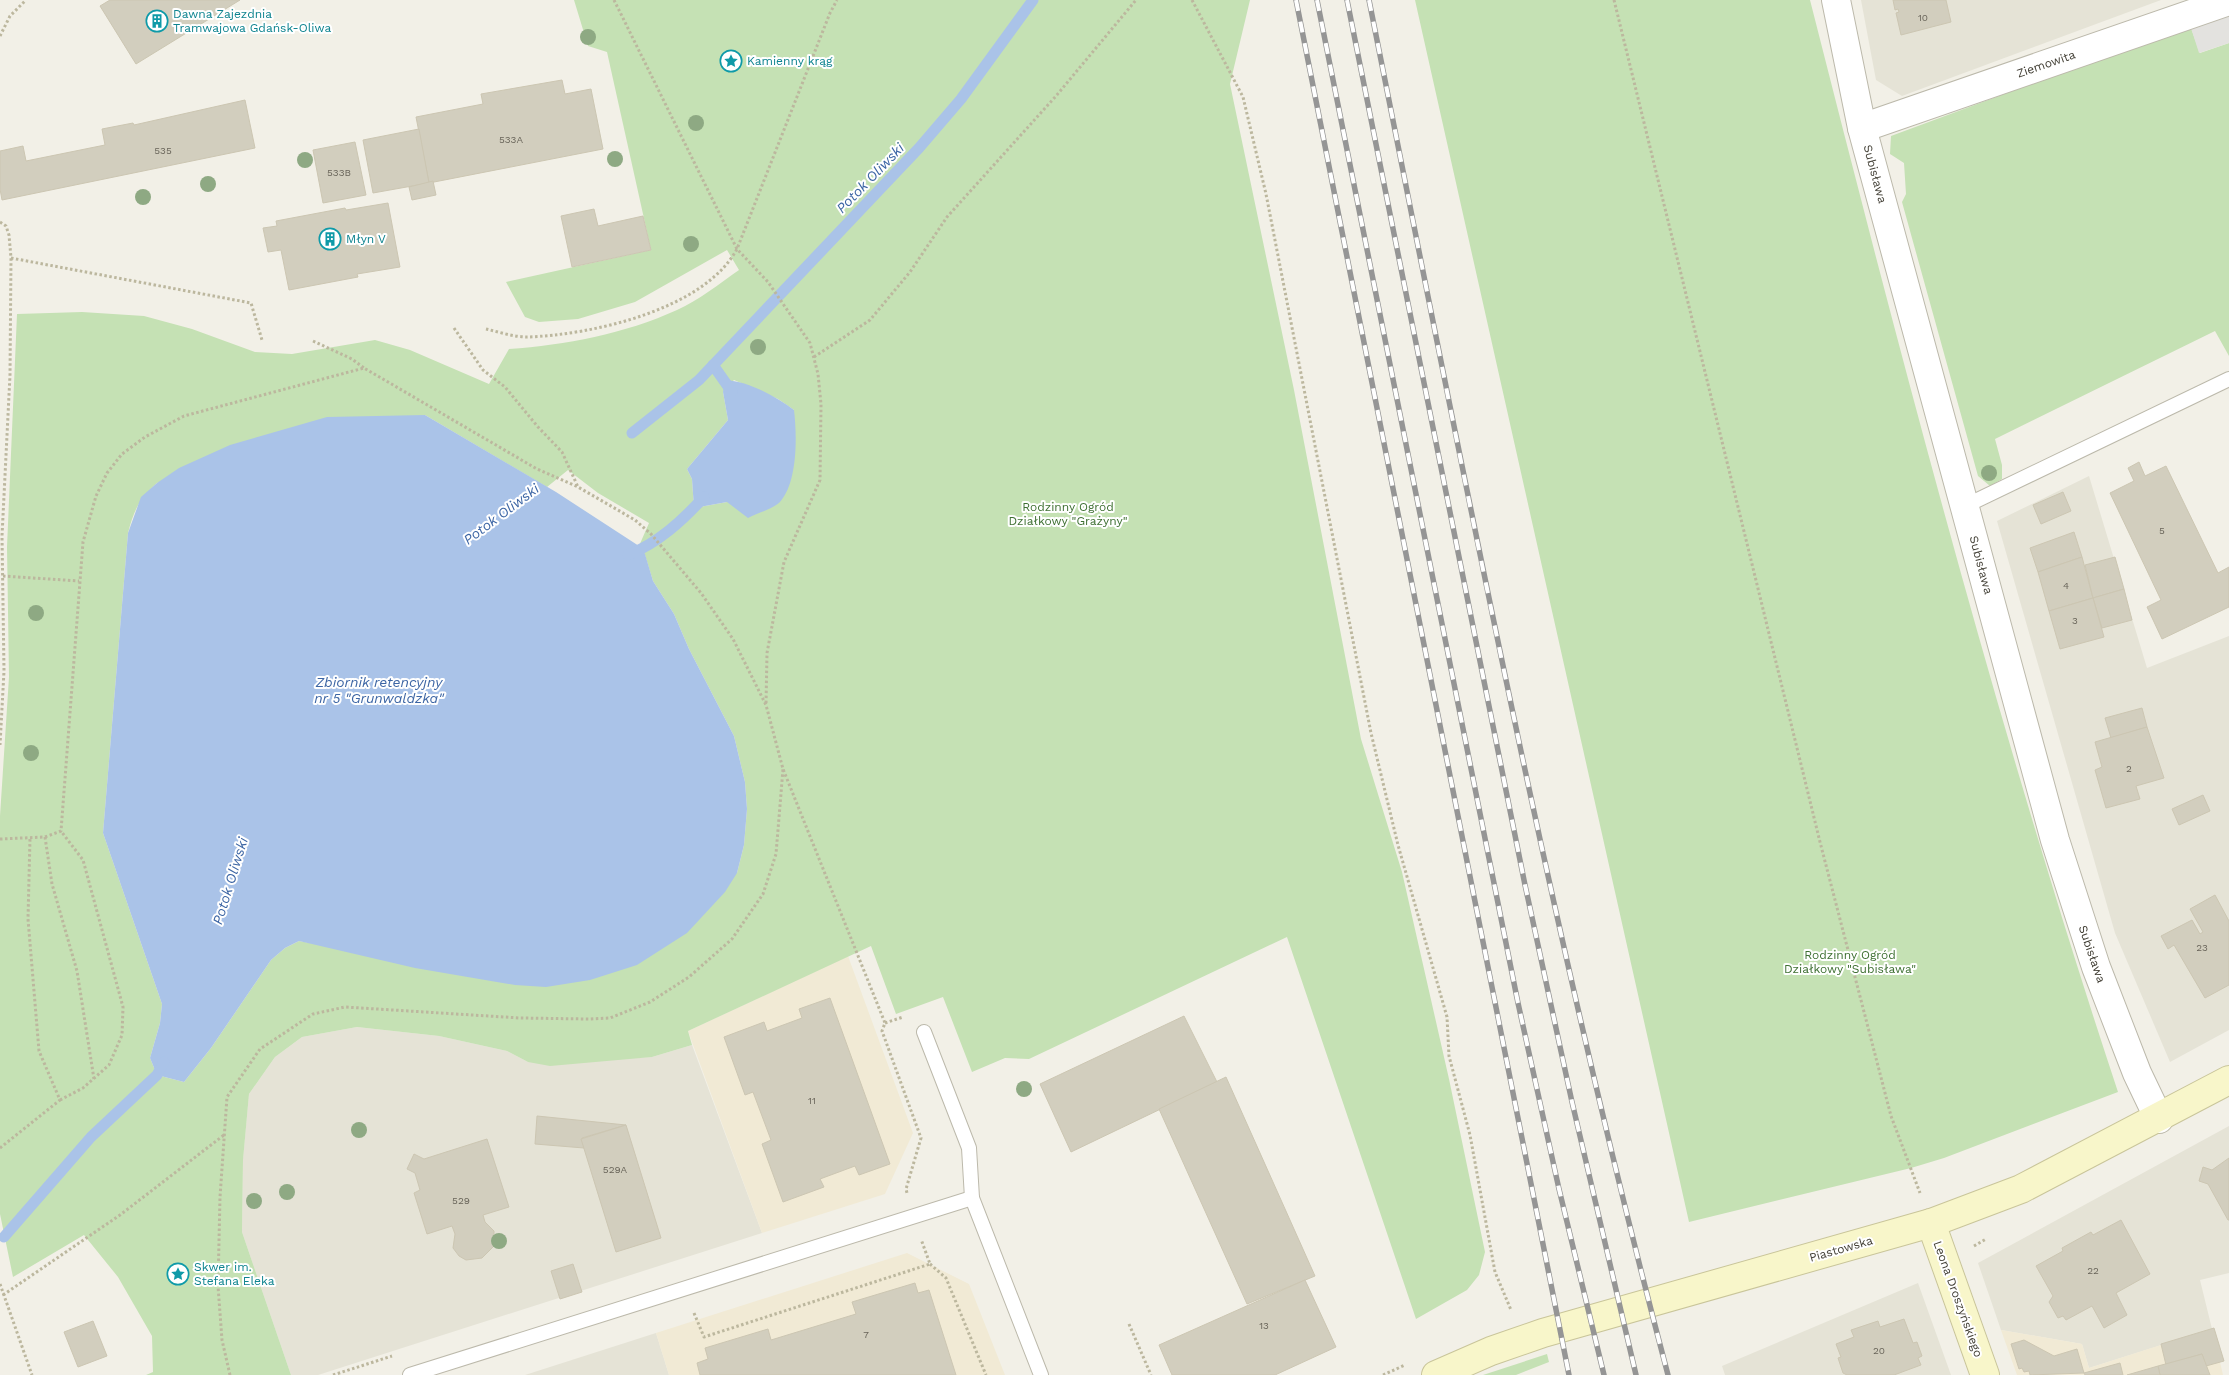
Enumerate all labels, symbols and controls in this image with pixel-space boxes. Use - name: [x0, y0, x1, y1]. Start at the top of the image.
- place label: Dawna Zajezdnia Tramwajowa Gdańsk-Oliwa: [173, 7, 331, 35]
- building icon: Dawna Zajezdnia Tramwajowa Gdańsk-Oliwa: [145, 9, 169, 33]
- house number: 10: [1918, 12, 1928, 23]
- street label: Ziemowita: [2015, 47, 2077, 81]
- place icon: Kamienny krąg: [719, 49, 743, 73]
- place label: Kamienny krąg: [747, 54, 833, 68]
- house number: 533A: [499, 134, 523, 145]
- water label: Potok Oliwski: [833, 140, 907, 216]
- street label: Subisława: [1860, 143, 1890, 205]
- house number: 535: [154, 145, 172, 156]
- house number: 533B: [327, 167, 351, 178]
- building icon: Młyn V: [318, 227, 342, 251]
- place label: Młyn V: [346, 232, 386, 246]
- water label: Potok Oliwski: [460, 480, 542, 548]
- park label: Rodzinny Ogród Działkowy "Grażyny": [1009, 500, 1128, 528]
- house number: 5: [2159, 525, 2165, 536]
- street label: Subisława: [1966, 534, 1996, 596]
- house number: 4: [2063, 580, 2069, 591]
- house number: 3: [2072, 615, 2078, 626]
- water label: Zbiornik retencyjny nr 5 "Grunwaldzka": [314, 674, 445, 706]
- house number: 2: [2126, 763, 2132, 774]
- water label: Potok Oliwski: [209, 835, 251, 926]
- street label: Subisława: [2076, 923, 2108, 985]
- house number: 23: [2196, 942, 2208, 953]
- park label: Rodzinny Ogród Działkowy "Subisława": [1784, 948, 1916, 976]
- house number: 11: [808, 1095, 816, 1106]
- house number: 529A: [603, 1164, 628, 1175]
- house number: 529: [452, 1195, 470, 1206]
- street label: Piastowska: [1808, 1233, 1875, 1265]
- street label: Leona Droszyńskiego: [1930, 1239, 1986, 1359]
- place label: Skwer im. Stefana Eleka: [194, 1260, 275, 1288]
- place icon: Skwer im. Stefana Eleka: [166, 1262, 190, 1286]
- house number: 22: [2087, 1265, 2099, 1276]
- house number: 13: [1259, 1320, 1269, 1331]
- house number: 7: [863, 1329, 869, 1340]
- house number: 20: [1873, 1345, 1885, 1356]

